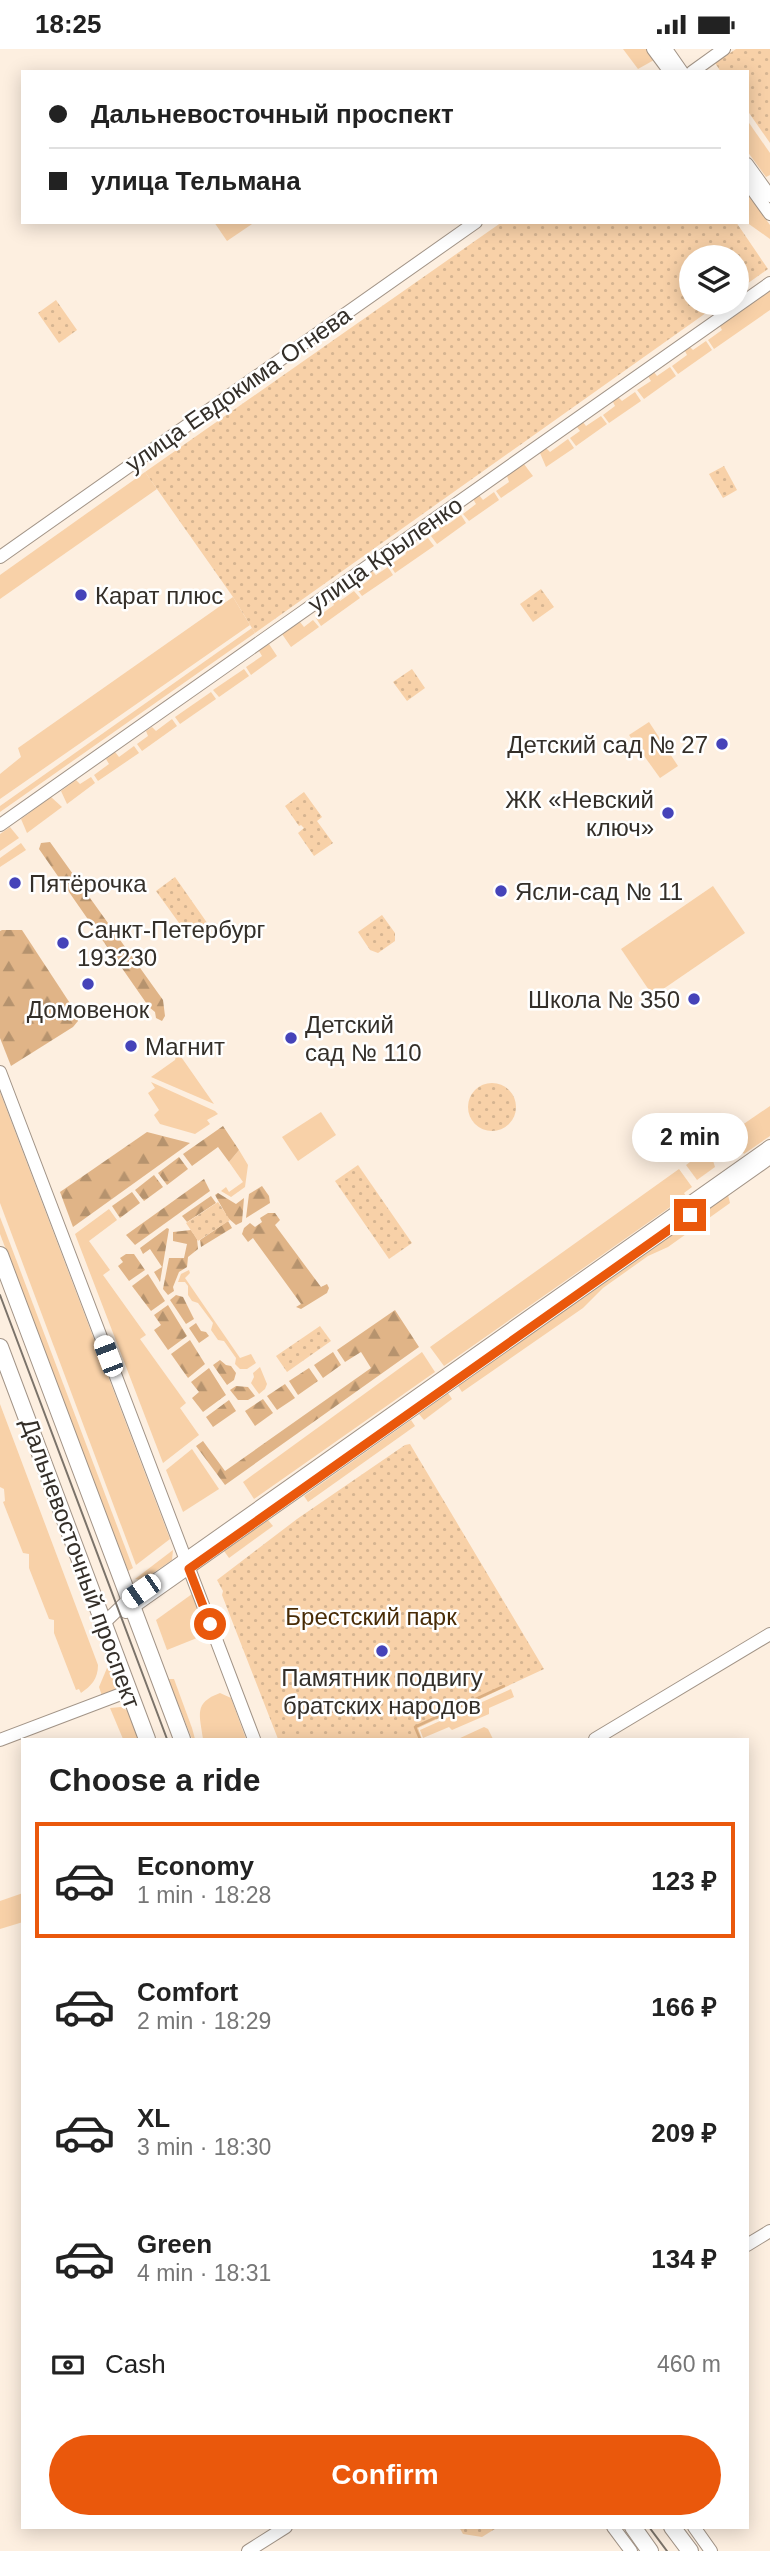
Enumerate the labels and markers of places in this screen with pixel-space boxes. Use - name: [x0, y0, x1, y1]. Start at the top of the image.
- place label: Карат плюс: [95, 582, 223, 609]
- marker: Карат плюс: [73, 587, 89, 603]
- place label: Детский сад № 27: [507, 731, 708, 758]
- marker: Детский сад № 27: [714, 736, 730, 752]
- place label: ЖК «Невский ключ»: [505, 786, 654, 841]
- marker: ЖК «Невский ключ»: [660, 805, 676, 821]
- place label: Пятёрочка: [29, 870, 147, 897]
- marker: Пятёрочка: [7, 875, 23, 891]
- place label: Ясли-сад № 11: [515, 878, 683, 905]
- marker: Ясли-сад № 11: [493, 883, 509, 899]
- place label: Санкт-Петербург 193230: [77, 916, 265, 971]
- marker: Санкт-Петербург 193230: [55, 935, 71, 951]
- marker: Домовенок: [80, 976, 96, 992]
- place label: Школа № 350: [528, 986, 680, 1013]
- marker: Школа № 350: [686, 991, 702, 1007]
- place label: Домовенок: [27, 996, 150, 1023]
- place label: Детский сад № 110: [305, 1011, 422, 1066]
- marker: Детский сад № 110: [283, 1030, 299, 1046]
- place label: Магнит: [145, 1033, 225, 1060]
- marker: Магнит: [123, 1038, 139, 1054]
- marker: Памятник подвигу братских народов: [374, 1643, 390, 1659]
- place label: Памятник подвигу братских народов: [281, 1664, 483, 1719]

